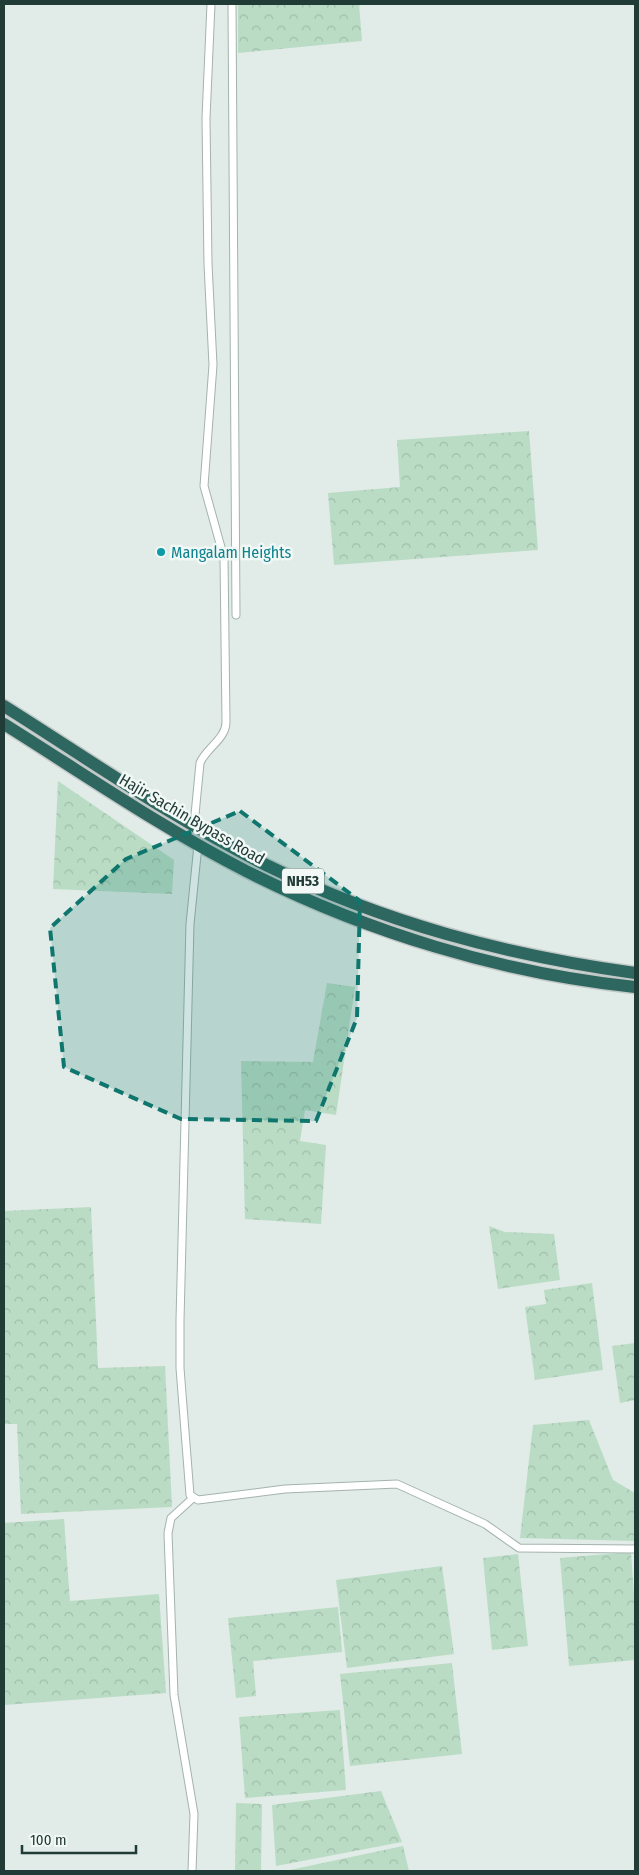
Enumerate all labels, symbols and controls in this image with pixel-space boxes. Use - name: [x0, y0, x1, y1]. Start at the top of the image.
- place label: Mangalam Heights: [171, 543, 291, 562]
- marker: Mangalam Heights: [155, 546, 167, 558]
- street label: Hajir Sachin Bypass Road: [116, 770, 268, 868]
- road number: NH53: [282, 868, 324, 894]
- scale bar: [22, 1822, 136, 1854]
- text: 100 m: [30, 1831, 67, 1849]

